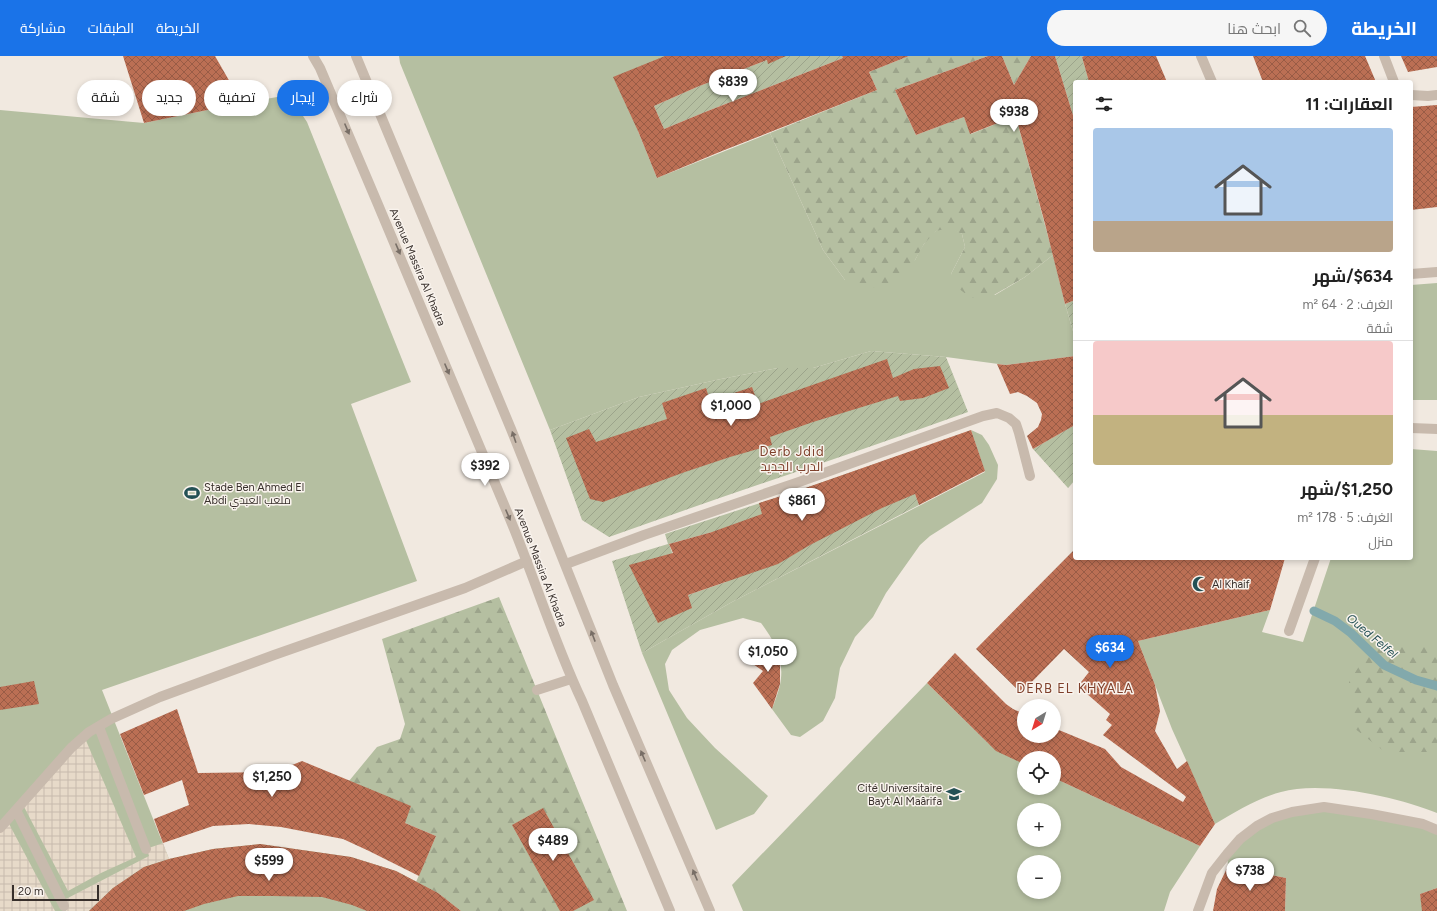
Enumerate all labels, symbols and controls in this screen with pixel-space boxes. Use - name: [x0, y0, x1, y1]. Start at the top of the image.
- search box: [1047, 10, 1327, 46]
- icon: search: [1291, 17, 1313, 39]
- text: الخريطة: [1351, 17, 1417, 40]
- text: مشاركة: [20, 20, 66, 37]
- text: الطبقات: [88, 20, 134, 37]
- text: الخريطة: [156, 20, 200, 37]
- text: ابحث هنا: [1227, 20, 1281, 38]
- pin: $839: [709, 69, 757, 103]
- text: $839: [718, 74, 748, 89]
- chip: شقة: [77, 80, 134, 116]
- chip: جديد: [142, 80, 196, 116]
- chip: تصفية: [204, 80, 269, 116]
- chip: إيجار: [277, 80, 329, 116]
- chip: شراء: [337, 80, 392, 116]
- icon: filters: [1093, 93, 1115, 115]
- text: العقارات: 11: [1305, 94, 1393, 114]
- pin: $938: [990, 99, 1038, 133]
- text: $938: [999, 104, 1029, 119]
- one-way arrow: [344, 124, 350, 136]
- icon: home: [1207, 154, 1279, 226]
- street label: Avenue Massira Al Khadra: [387, 206, 448, 328]
- one-way arrow: [395, 243, 401, 255]
- text: $634/شهر: [1313, 266, 1393, 286]
- text: الغرف: 2 · 64 m²: [1302, 297, 1393, 312]
- text: شقة: [1366, 321, 1393, 336]
- one-way arrow: [444, 363, 451, 375]
- icon: home: [1207, 367, 1279, 439]
- pin: $1,000: [698, 393, 764, 427]
- text: $1,000: [710, 398, 752, 413]
- one-way arrow: [511, 431, 517, 443]
- district label: Derb Jdid الدرب الجديد: [759, 444, 825, 474]
- pin: $392: [461, 453, 509, 487]
- text: $392: [470, 458, 500, 473]
- text: $1,250/شهر: [1301, 479, 1393, 499]
- place label: Stade Ben Ahmed El Abdi ملعب العبدي: [204, 481, 304, 509]
- sports icon: Stade Ben Ahmed El Abdi ملعب العبدي: [183, 484, 201, 502]
- pin: $861: [778, 488, 826, 522]
- text: $861: [788, 493, 816, 508]
- street label: Avenue Massira Al Khadra: [512, 506, 569, 629]
- one-way arrow: [505, 509, 511, 520]
- text: الغرف: 5 · 178 m²: [1297, 510, 1393, 525]
- text: منزل: [1368, 534, 1393, 549]
- mosque icon: Al Khaif: [1191, 575, 1209, 593]
- place label: Al Khaif: [1212, 578, 1251, 591]
- water label: Oued Felfel: [1344, 611, 1400, 661]
- one-way arrow: [590, 629, 596, 641]
- pin: $634: [1086, 635, 1134, 669]
- pin: $1,050: [735, 639, 801, 673]
- text: $634: [1095, 640, 1125, 655]
- text: $1,050: [748, 644, 788, 659]
- district label: DERB EL KHYALA: [1016, 681, 1134, 696]
- north arrow: [1017, 699, 1061, 743]
- map controls: [1017, 699, 1061, 899]
- one-way arrow: [640, 750, 646, 761]
- button: locate: [1017, 751, 1061, 795]
- pin: $1,250: [239, 764, 305, 798]
- text: $1,250: [252, 769, 292, 784]
- place label: Cité Universitaire Bayt Al Maârifa: [857, 782, 942, 808]
- school or university icon: Cité Universitaire Bayt Al Maârifa: [945, 785, 963, 803]
- button: +: [1017, 803, 1061, 847]
- pin: $489: [529, 828, 577, 862]
- text: $489: [538, 833, 568, 848]
- pin: $599: [245, 848, 293, 882]
- text: $599: [254, 853, 284, 868]
- button: −: [1017, 855, 1061, 899]
- pin: $738: [1226, 858, 1274, 892]
- text: $738: [1235, 863, 1265, 878]
- one-way arrow: [692, 869, 698, 881]
- scale bar: [12, 883, 99, 902]
- text: 20 m: [18, 885, 43, 898]

